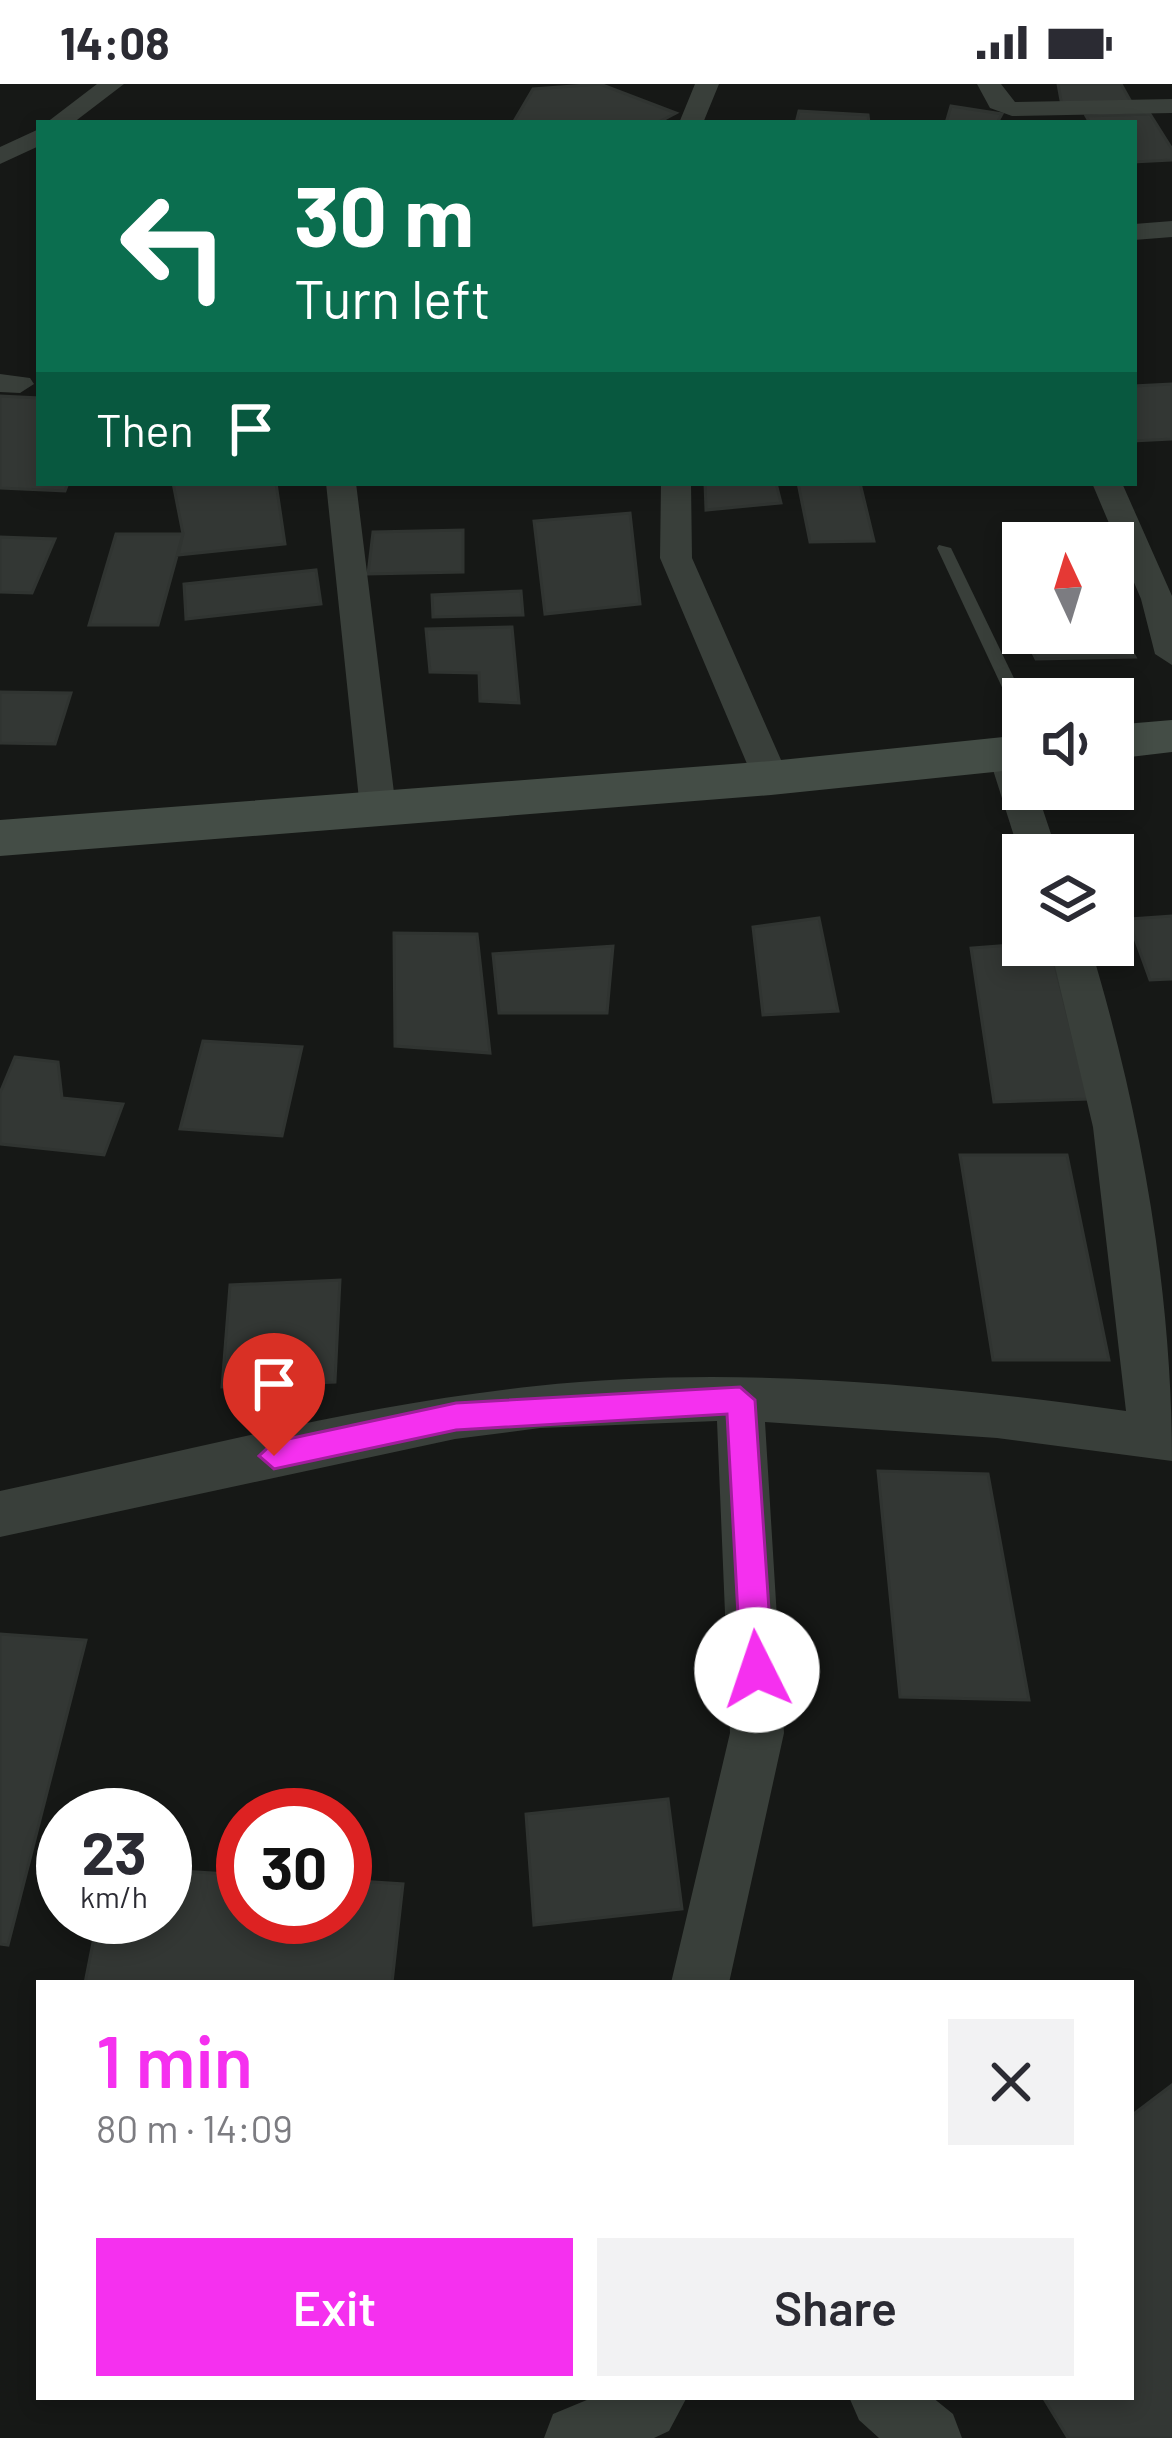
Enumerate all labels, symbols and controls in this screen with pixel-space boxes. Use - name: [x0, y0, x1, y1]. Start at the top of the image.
- text: 14:08: [60, 15, 170, 69]
- text: 30 m: [294, 163, 474, 264]
- icon: left: [96, 168, 252, 324]
- text: Turn left: [294, 265, 491, 330]
- icon: arrive: [218, 396, 284, 462]
- text: Then: [96, 402, 194, 456]
- north arrow: [1002, 522, 1134, 654]
- map controls: [1002, 522, 1134, 966]
- button: sound: [1002, 678, 1134, 810]
- button: layers: [1002, 834, 1134, 966]
- pin: [223, 1333, 325, 1456]
- icon: arrive: [241, 1351, 307, 1417]
- position arrow: [694, 1607, 820, 1733]
- speed limit sign: 30: [216, 1788, 372, 1944]
- text: 23: [81, 1815, 147, 1887]
- text: km/h: [80, 1878, 148, 1914]
- text: 1 min: [96, 2016, 253, 2102]
- button: close: [948, 2019, 1074, 2145]
- text: 80 m · 14:09: [96, 2104, 293, 2151]
- button: Exit: [96, 2238, 573, 2376]
- button: Share: [597, 2238, 1074, 2376]

